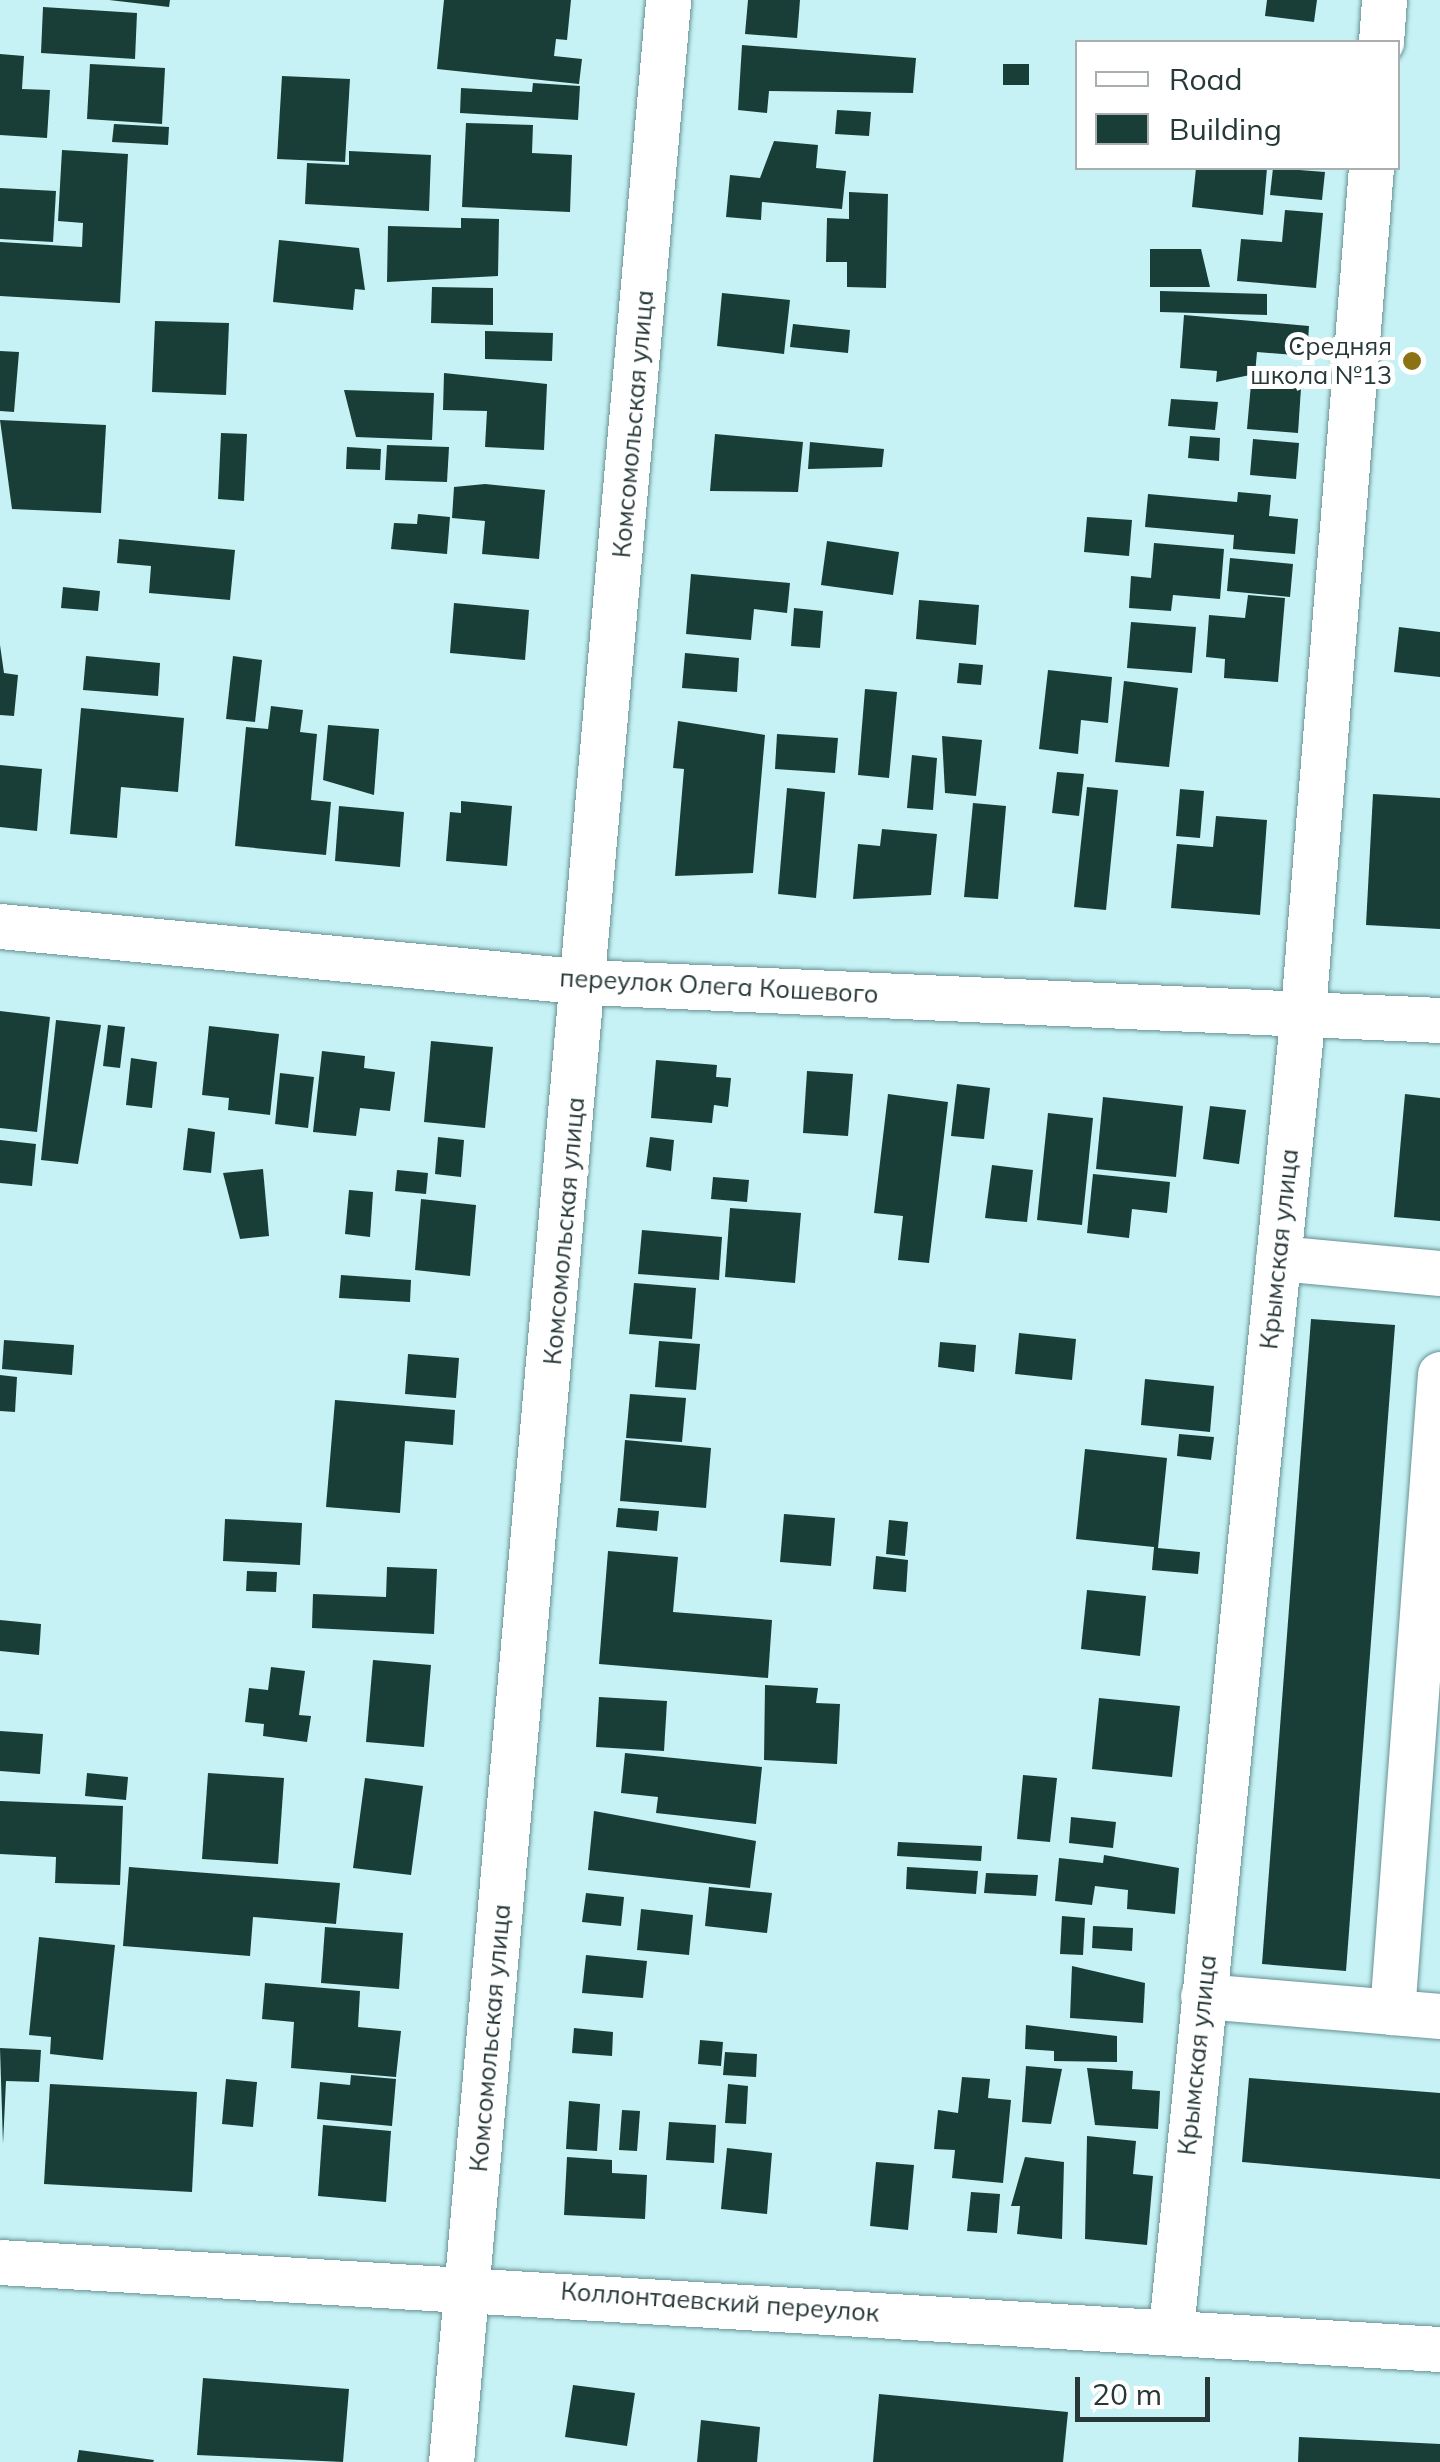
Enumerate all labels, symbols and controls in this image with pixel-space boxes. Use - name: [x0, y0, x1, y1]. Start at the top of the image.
- legend: [1075, 40, 1400, 170]
- text: Road: [1169, 60, 1243, 98]
- text: Building: [1169, 110, 1282, 148]
- street label: Комсомольская улица: [606, 289, 660, 559]
- place label: Средняя школа №13: [1250, 332, 1392, 391]
- marker: Средняя школа №13: [1401, 350, 1423, 372]
- street label: переулок Олега Кошевого: [559, 963, 879, 1009]
- street label: Комсомольская улица: [537, 1096, 591, 1366]
- street label: Крымская улица: [1254, 1147, 1304, 1351]
- street label: Комсомольская улица: [463, 1903, 517, 2173]
- street label: Крымская улица: [1172, 1953, 1222, 2157]
- street label: Коллонтаевский переулок: [560, 2276, 880, 2328]
- scale bar: [1080, 2357, 1215, 2419]
- text: 20 m: [1092, 2375, 1162, 2413]

